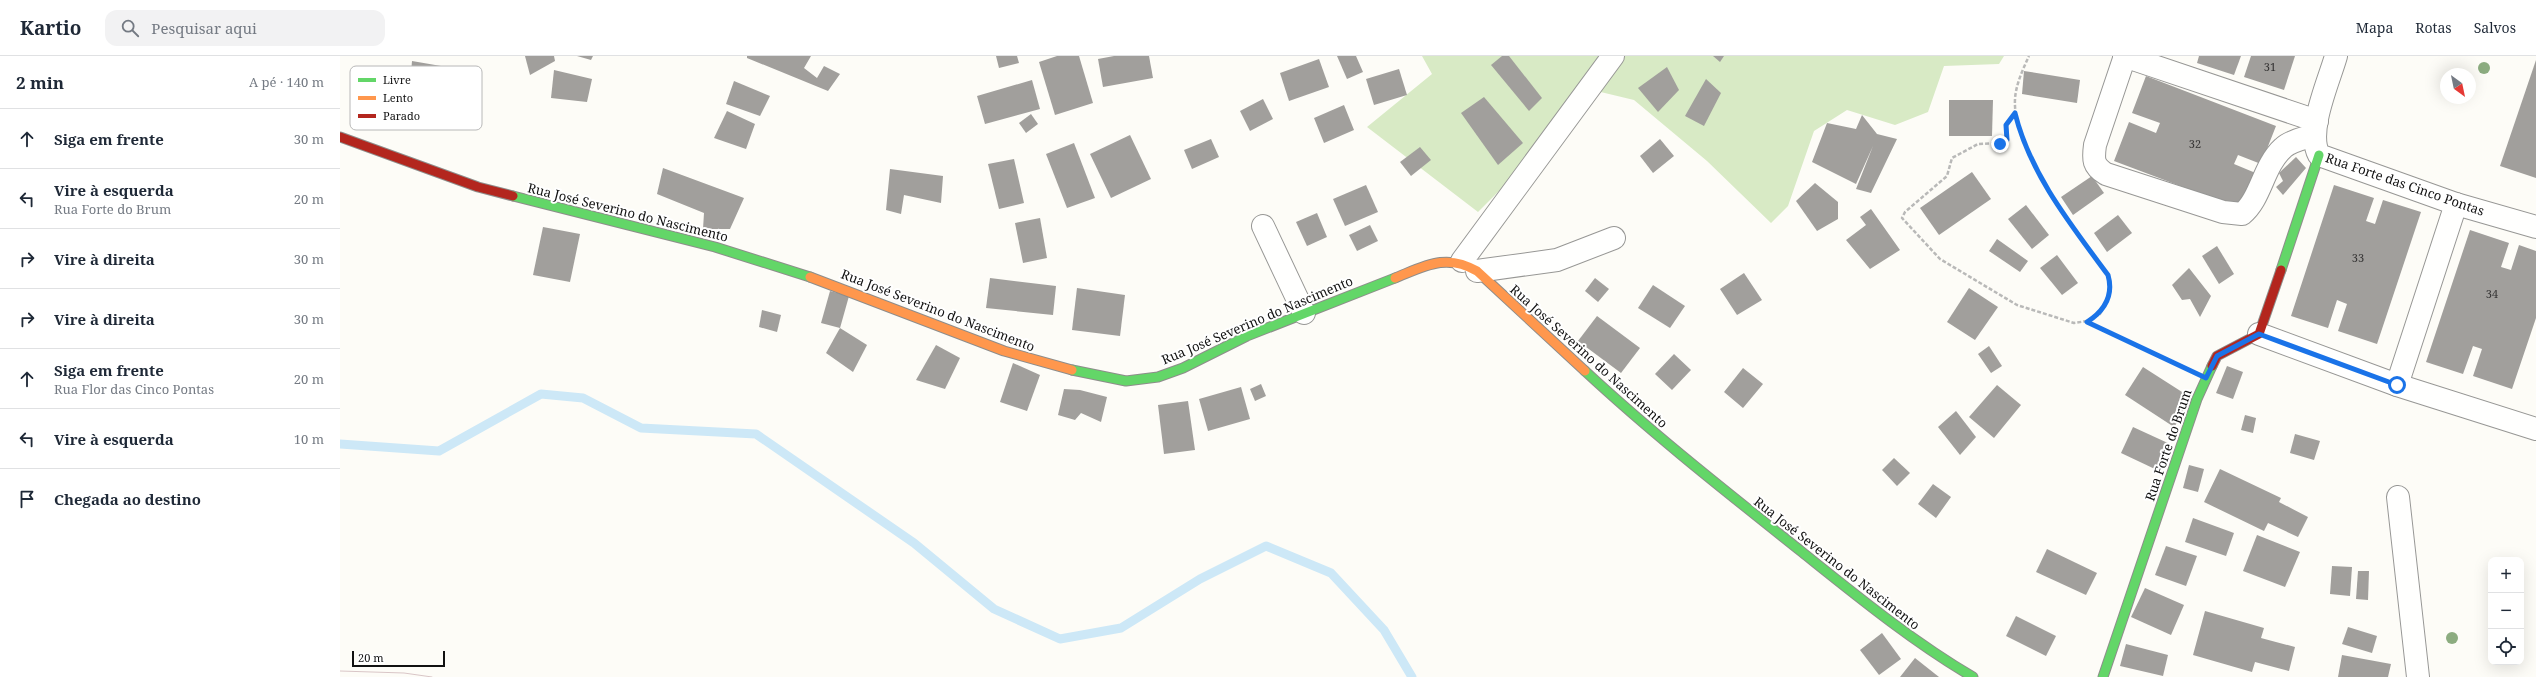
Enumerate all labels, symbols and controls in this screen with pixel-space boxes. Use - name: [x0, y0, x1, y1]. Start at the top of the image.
- search box: [105, 10, 385, 46]
- text: Kartio: [20, 15, 81, 41]
- icon: search: [119, 17, 141, 39]
- text: Pesquisar aqui: [151, 18, 257, 38]
- text: Mapa: [2356, 18, 2393, 37]
- text: Rotas: [2415, 18, 2452, 37]
- text: Salvos: [2474, 18, 2516, 37]
- house number: 31: [2264, 59, 2276, 74]
- legend: [350, 66, 482, 130]
- north arrow: [2440, 68, 2476, 104]
- text: 2 min: [16, 71, 64, 94]
- text: Livre: [383, 72, 411, 87]
- text: A pé · 140 m: [249, 73, 324, 91]
- text: Lento: [383, 90, 413, 105]
- text: Parado: [383, 108, 420, 123]
- icon: ahead: [16, 128, 38, 150]
- text: Siga em frente: [54, 129, 164, 149]
- text: 30 m: [294, 130, 324, 148]
- route end: [1991, 135, 2009, 153]
- house number: 32: [2189, 136, 2201, 151]
- street label: Rua Forte das Cinco Pontas: [2323, 148, 2487, 220]
- street label: Rua José Severino do Nascimento: [526, 178, 730, 246]
- text: Vire à esquerda: [54, 180, 174, 200]
- icon: left: [16, 188, 38, 210]
- text: 20 m: [294, 190, 324, 208]
- text: Rua Forte do Brum: [54, 200, 171, 218]
- icon: right: [16, 248, 38, 270]
- text: Vire à direita: [54, 249, 155, 269]
- text: 30 m: [294, 250, 324, 268]
- house number: 33: [2352, 250, 2364, 265]
- street label: Rua José Severino do Nascimento: [839, 265, 1037, 355]
- street label: Rua José Severino do Nascimento: [1159, 271, 1355, 369]
- street label: Rua José Severino do Nascimento: [1506, 280, 1672, 432]
- house number: 34: [2486, 286, 2498, 301]
- icon: right: [16, 308, 38, 330]
- text: Vire à direita: [54, 309, 155, 329]
- text: 30 m: [294, 310, 324, 328]
- text: Siga em frente: [54, 360, 164, 380]
- icon: ahead: [16, 368, 38, 390]
- text: 20 m: [294, 370, 324, 388]
- route start: [2388, 376, 2406, 394]
- text: Rua Flor das Cinco Pontas: [54, 380, 214, 398]
- street label: Rua Forte do Brum: [2140, 387, 2196, 503]
- icon: left: [16, 428, 38, 450]
- text: Vire à esquerda: [54, 429, 174, 449]
- text: 10 m: [294, 430, 324, 448]
- icon: arrive: [16, 488, 38, 510]
- text: Chegada ao destino: [54, 489, 201, 509]
- street label: Rua José Severino do Nascimento: [1750, 492, 1924, 634]
- map controls: [2488, 557, 2524, 665]
- button: +: [2488, 557, 2524, 593]
- button: −: [2488, 593, 2524, 629]
- button: locate: [2488, 629, 2524, 665]
- scale bar: [352, 649, 445, 668]
- text: 20 m: [358, 650, 384, 665]

